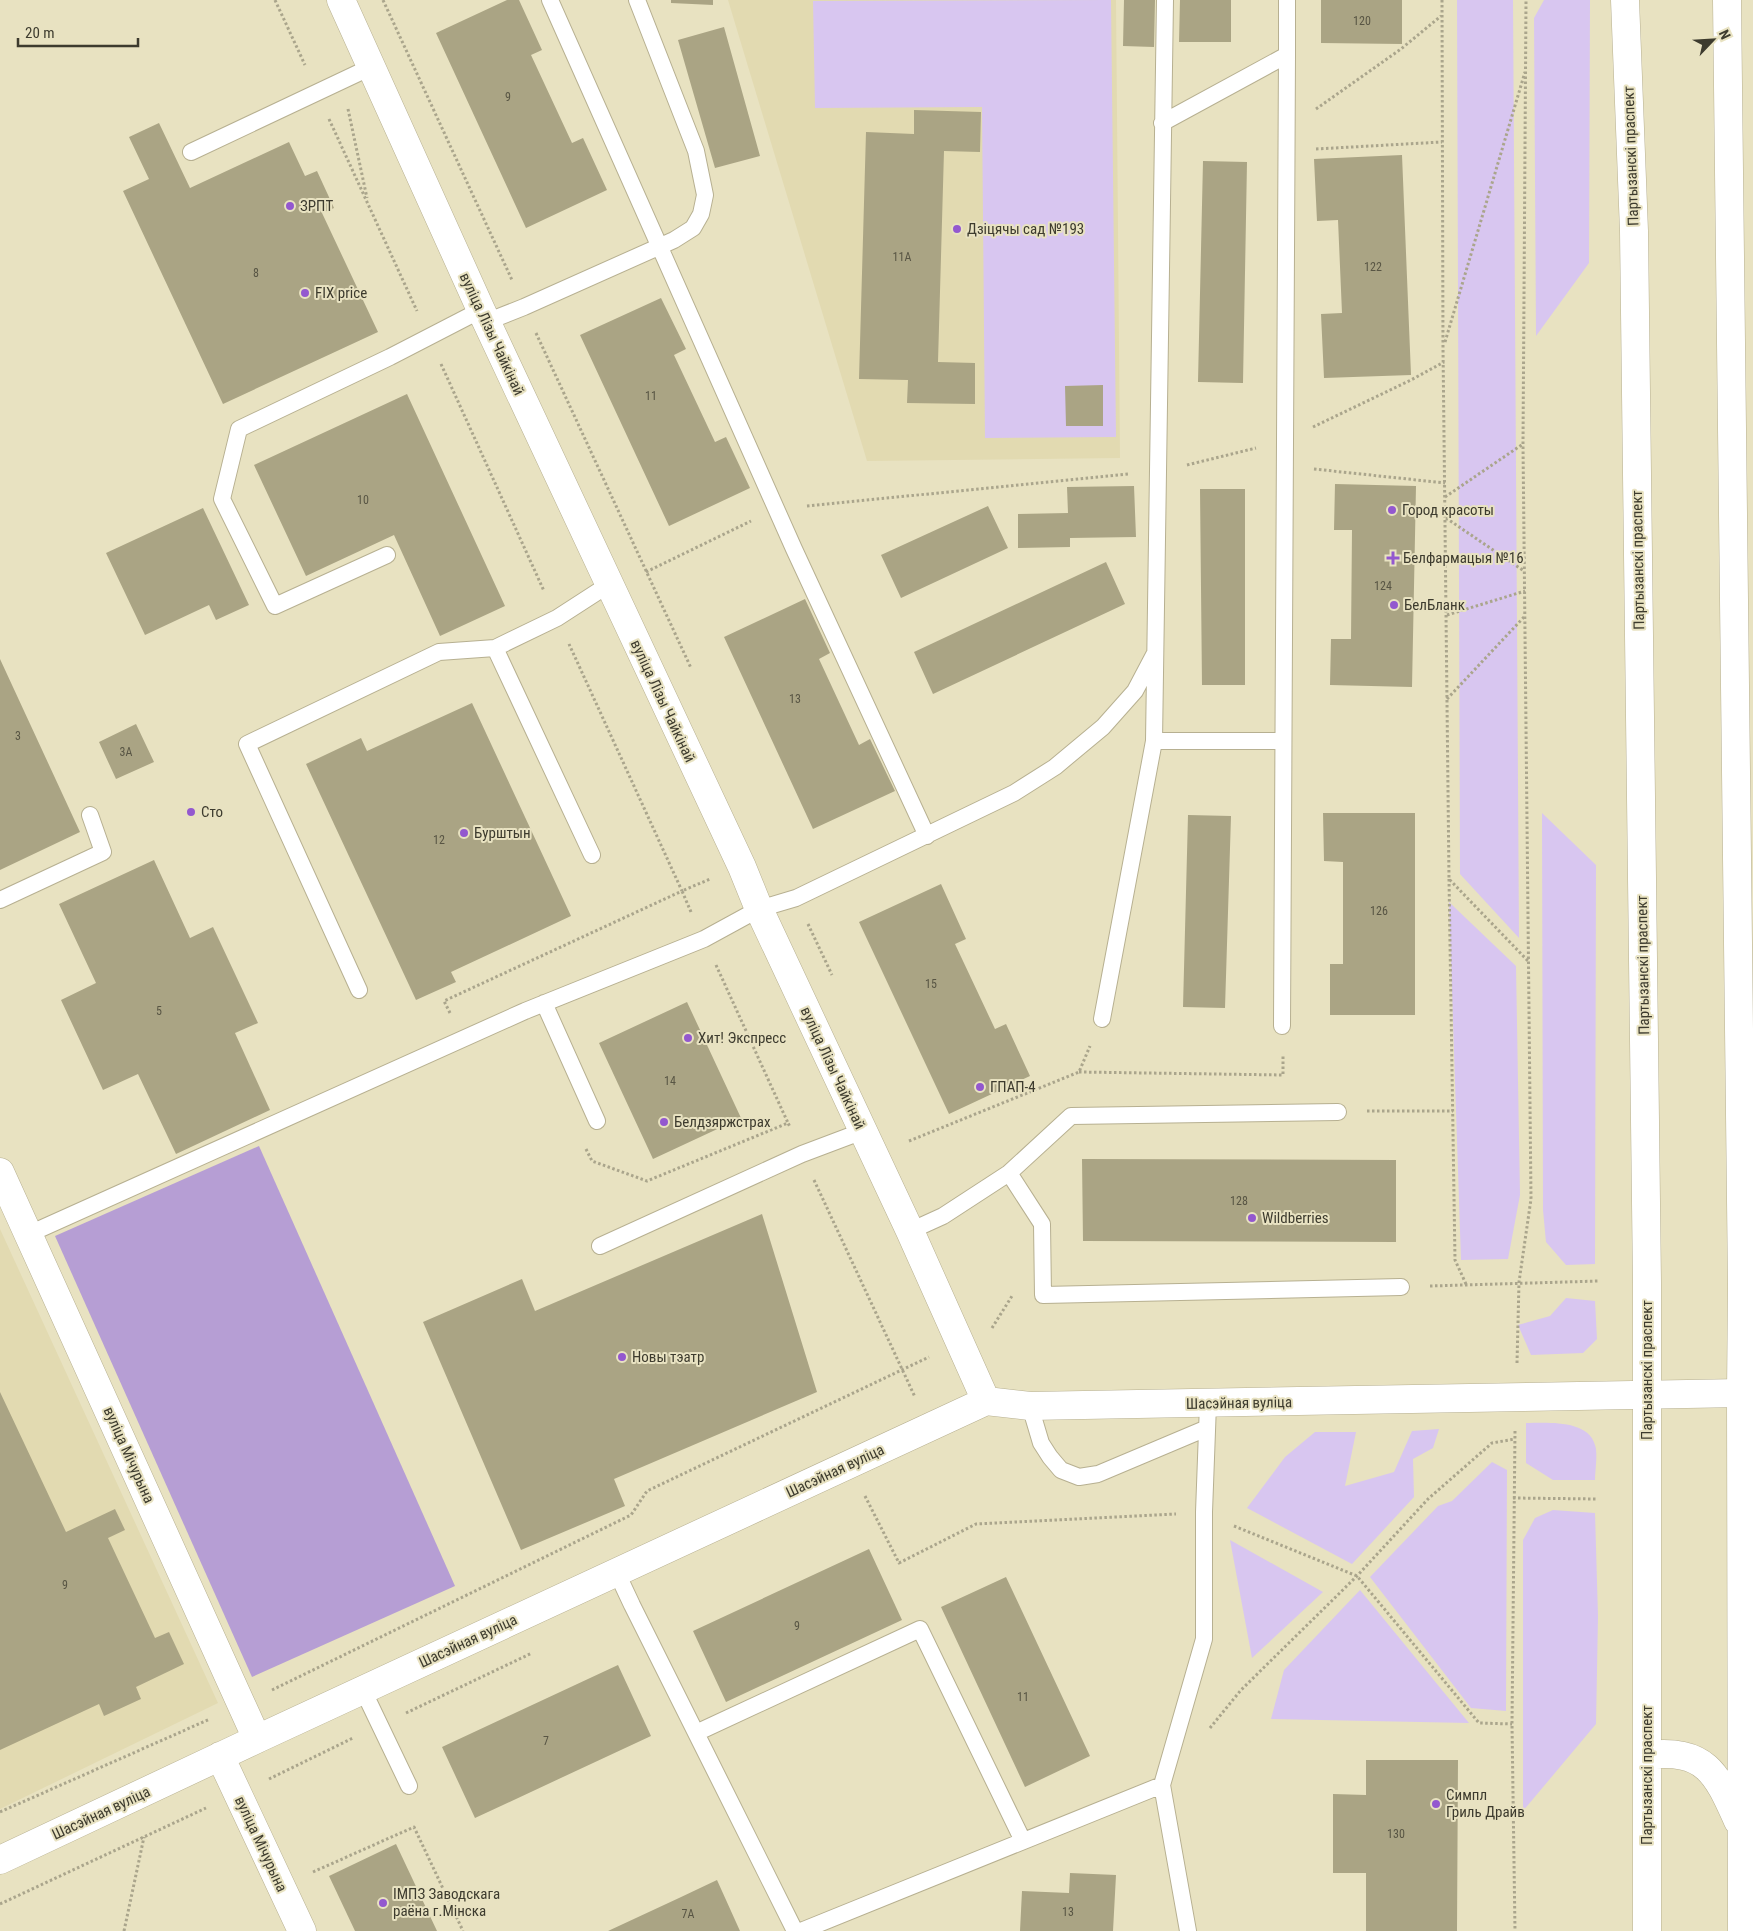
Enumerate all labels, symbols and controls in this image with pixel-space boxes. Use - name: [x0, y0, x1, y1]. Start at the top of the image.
- house number: 120: [1353, 14, 1371, 28]
- scale bar: [18, 15, 138, 47]
- north arrow: [1688, 15, 1738, 65]
- text: 20 m: [25, 24, 55, 42]
- text: N: [1716, 27, 1734, 42]
- street label: Партызанскі праспект: [1620, 86, 1642, 226]
- house number: 9: [505, 90, 511, 104]
- place label: ЗРПТ: [300, 197, 333, 215]
- marker: ЗРПТ: [284, 200, 296, 212]
- place label: Дзіцячы сад №193: [967, 220, 1084, 238]
- marker: Дзіцячы сад №193: [951, 223, 963, 235]
- house number: 11А: [893, 250, 911, 264]
- house number: 122: [1364, 260, 1382, 274]
- house number: 8: [253, 266, 259, 280]
- street label: вуліца Лізы Чайкінай: [456, 270, 528, 398]
- place label: FIX price: [315, 284, 367, 302]
- marker: FIX price: [299, 287, 311, 299]
- house number: 11: [645, 389, 657, 403]
- street label: Партызанскі праспект: [1628, 490, 1648, 630]
- house number: 10: [357, 493, 369, 507]
- place label: Город красоты: [1402, 501, 1494, 519]
- marker: Город красоты: [1386, 504, 1398, 516]
- place label: Белфармацыя №16: [1403, 549, 1524, 567]
- marker: Белфармацыя №16: [1387, 552, 1399, 564]
- house number: 124: [1374, 579, 1392, 593]
- place label: БелБланк: [1404, 596, 1465, 614]
- marker: БелБланк: [1388, 599, 1400, 611]
- street label: вуліца Лізы Чайкінай: [627, 637, 699, 765]
- house number: 13: [789, 692, 801, 706]
- house number: 3: [15, 729, 21, 743]
- house number: 3А: [120, 745, 133, 759]
- place label: Сто: [201, 803, 223, 821]
- marker: Сто: [185, 806, 197, 818]
- place label: Бурштын: [474, 824, 531, 842]
- marker: Бурштын: [458, 827, 470, 839]
- house number: 12: [433, 833, 445, 847]
- street label: Партызанскі праспект: [1633, 895, 1653, 1035]
- house number: 126: [1370, 904, 1388, 918]
- house number: 15: [925, 977, 937, 991]
- house number: 5: [156, 1004, 162, 1018]
- street label: вуліца Лізы Чайкінай: [797, 1004, 869, 1132]
- place label: Хит! Экспресс: [698, 1029, 786, 1047]
- marker: Хит! Экспресс: [682, 1032, 694, 1044]
- house number: 14: [664, 1074, 676, 1088]
- place label: ГПАП-4: [990, 1078, 1036, 1096]
- marker: ГПАП-4: [974, 1081, 986, 1093]
- place label: Белдзяржстрах: [674, 1113, 771, 1131]
- marker: Белдзяржстрах: [658, 1116, 670, 1128]
- house number: 128: [1230, 1194, 1248, 1208]
- place label: Wildberries: [1262, 1209, 1329, 1227]
- marker: Wildberries: [1246, 1212, 1258, 1224]
- street label: Партызанскі праспект: [1638, 1300, 1656, 1440]
- place label: Новы тэатр: [632, 1348, 704, 1366]
- marker: Новы тэатр: [616, 1351, 628, 1363]
- street label: Шасэйная вуліца: [1186, 1393, 1292, 1413]
- street label: вуліца Мічурына: [100, 1404, 158, 1506]
- street label: Шасэйная вуліца: [783, 1440, 887, 1502]
- house number: 9: [62, 1578, 68, 1592]
- street label: Шасэйная вуліца: [416, 1610, 520, 1672]
- house number: 9: [794, 1619, 800, 1633]
- house number: 11: [1017, 1690, 1029, 1704]
- street label: Партызанскі праспект: [1638, 1705, 1656, 1845]
- house number: 7: [543, 1734, 549, 1748]
- street label: Шасэйная вуліца: [49, 1782, 153, 1844]
- place label: Симпл Гриль Драйв: [1446, 1786, 1525, 1821]
- street label: вуліца Мічурына: [231, 1793, 291, 1895]
- marker: Симпл Гриль Драйв: [1430, 1798, 1442, 1810]
- house number: 130: [1387, 1827, 1405, 1841]
- place label: ІМПЗ Заводскага раёна г.Мінска: [393, 1885, 500, 1920]
- marker: ІМПЗ Заводскага раёна г.Мінска: [377, 1897, 389, 1909]
- house number: 13: [1062, 1905, 1074, 1919]
- house number: 7А: [682, 1907, 695, 1921]

